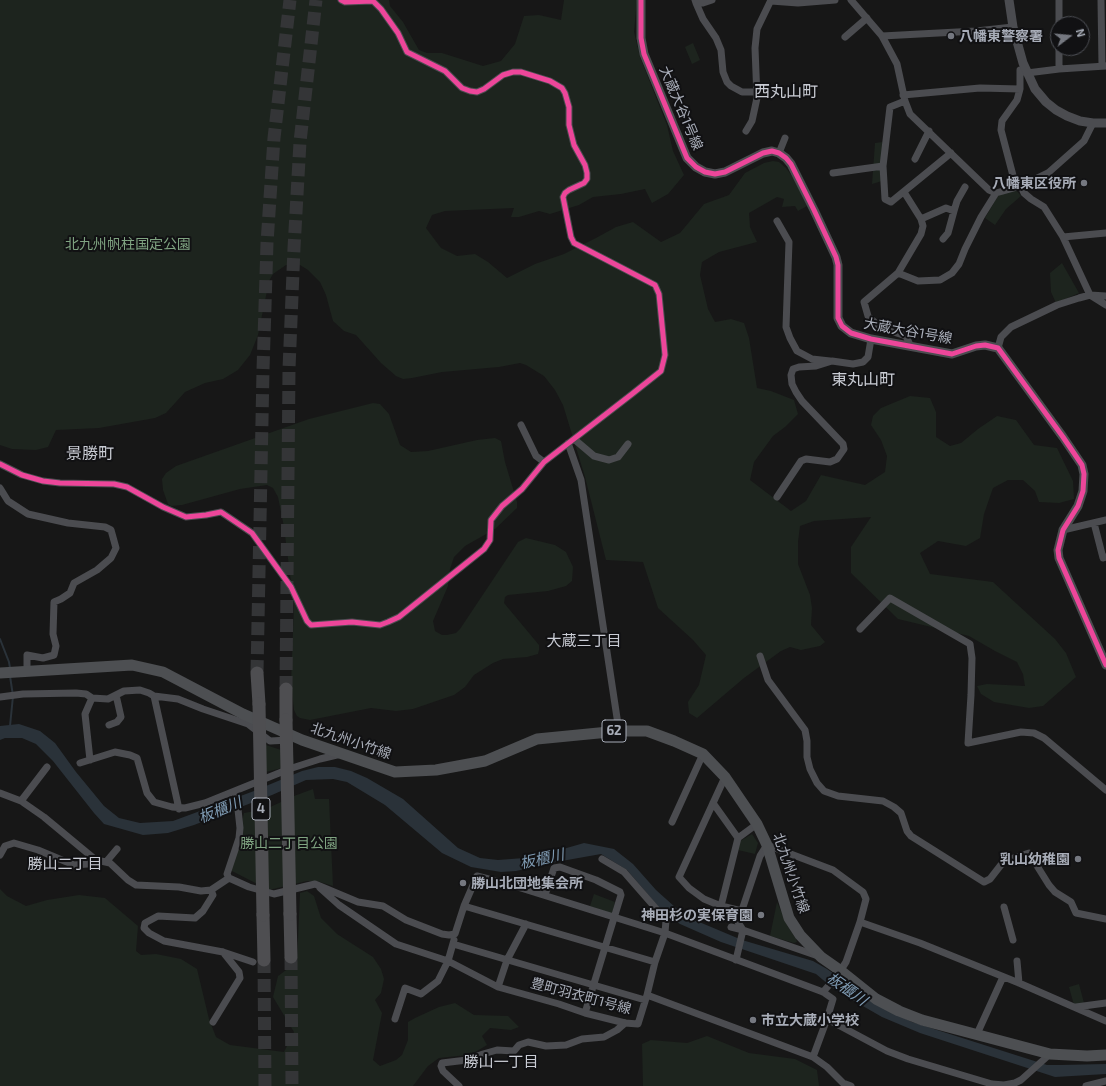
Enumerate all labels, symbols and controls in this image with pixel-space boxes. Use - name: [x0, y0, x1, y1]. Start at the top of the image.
- north arrow: [1050, 16, 1090, 56]
- text: N: [1074, 27, 1088, 38]
- place label: 八幡東警察署: [959, 28, 1043, 44]
- marker: 八幡東警察署: [946, 31, 956, 41]
- street label: 大蔵大谷1号線: [656, 63, 706, 153]
- district label: 西丸山町: [754, 82, 818, 102]
- place label: 八幡東区役所: [992, 175, 1076, 191]
- marker: 八幡東区役所: [1079, 178, 1089, 188]
- park label: 北九州帆柱国定公園: [65, 236, 191, 252]
- street label: 大蔵大谷1号線: [862, 315, 954, 347]
- district label: 東丸山町: [831, 370, 895, 390]
- district label: 景勝町: [66, 444, 114, 464]
- district label: 大蔵三丁目: [547, 632, 621, 650]
- street label: 北九州小竹線: [309, 719, 393, 763]
- road number: 62: [602, 720, 626, 742]
- water label: 板櫃川: [196, 793, 244, 827]
- road number: 4: [252, 798, 270, 820]
- street label: 北九州小竹線: [769, 831, 813, 915]
- park label: 勝山二丁目公園: [240, 835, 338, 851]
- water label: 板櫃川: [518, 846, 566, 872]
- place label: 乳山幼稚園: [1000, 851, 1070, 867]
- marker: 乳山幼稚園: [1073, 854, 1083, 864]
- district label: 勝山二丁目: [28, 855, 102, 873]
- place label: 勝山北団地集会所: [471, 875, 583, 891]
- marker: 勝山北団地集会所: [458, 878, 468, 888]
- place label: 神田杉の実保育園: [641, 907, 753, 923]
- marker: 神田杉の実保育園: [756, 910, 766, 920]
- water label: 板櫃川: [823, 969, 871, 1009]
- street label: 豊町羽衣町1号線: [529, 974, 633, 1018]
- place label: 市立大蔵小学校: [761, 1012, 859, 1028]
- marker: 市立大蔵小学校: [748, 1015, 758, 1025]
- district label: 勝山一丁目: [464, 1053, 538, 1071]

